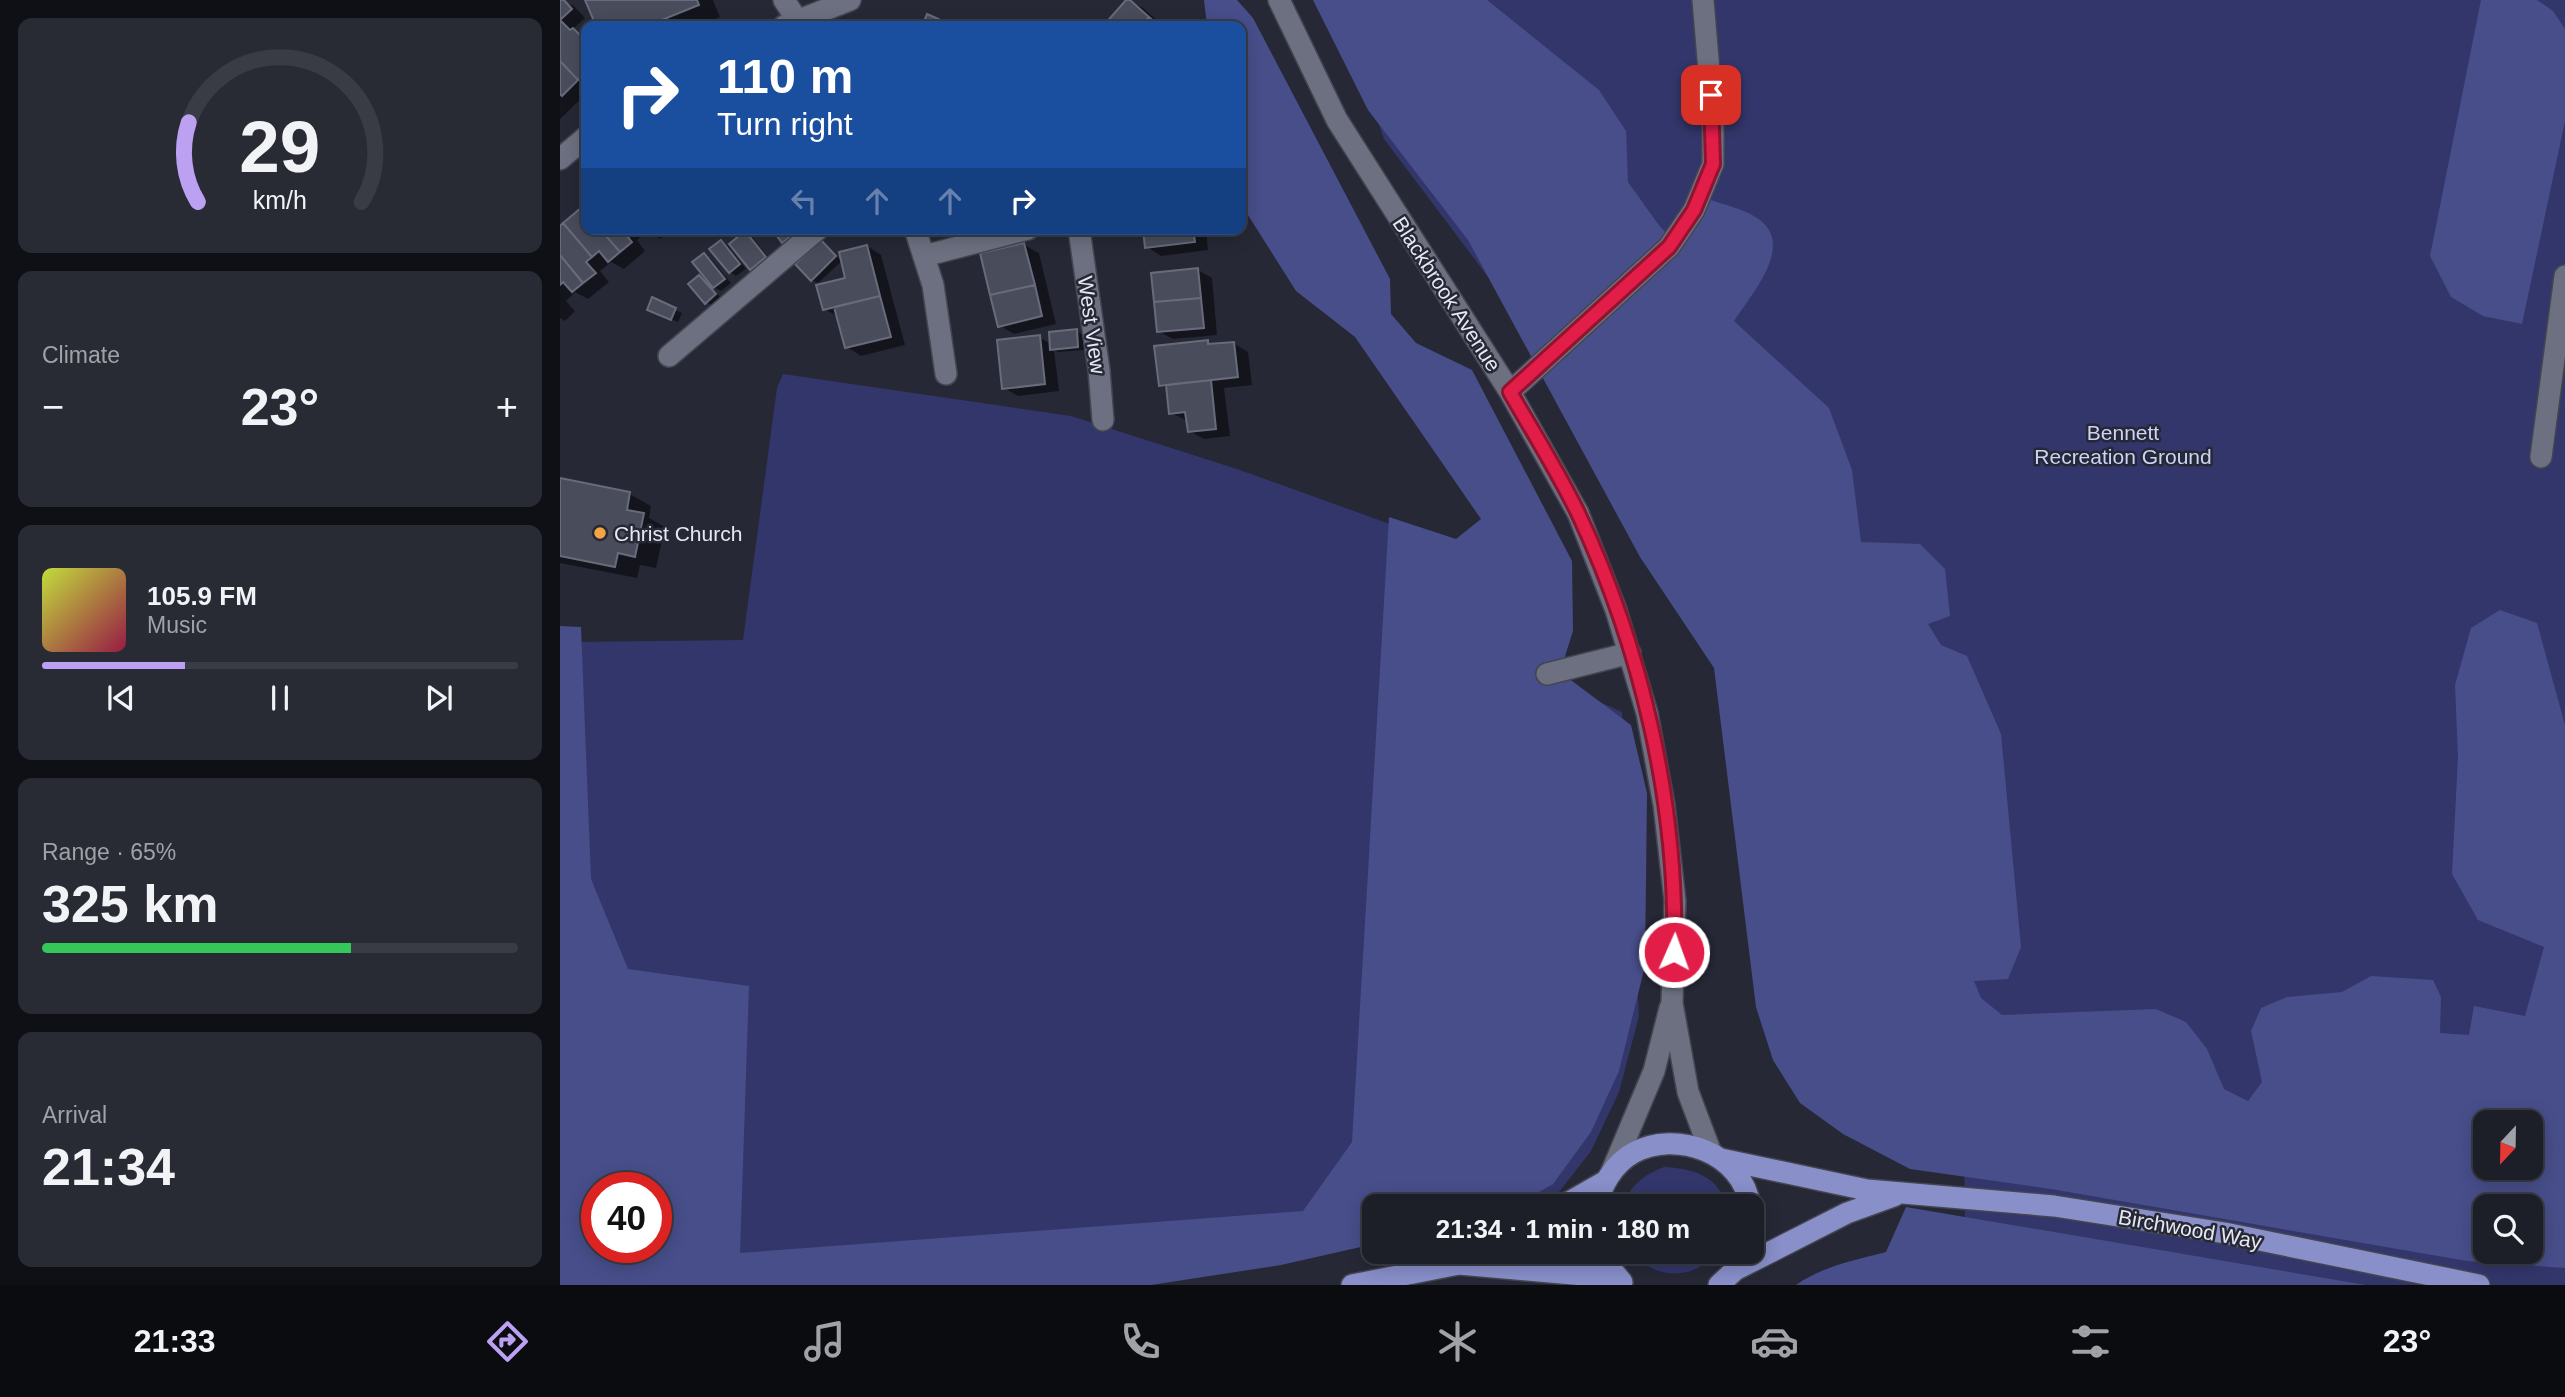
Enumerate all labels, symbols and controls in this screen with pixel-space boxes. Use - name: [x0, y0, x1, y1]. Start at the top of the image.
- icon: right: [602, 49, 693, 140]
- text: 110 m: [717, 49, 853, 103]
- pin: [1681, 65, 1741, 125]
- icon: arrive: [1692, 76, 1730, 114]
- text: 29: [240, 106, 320, 187]
- text: Turn right: [717, 106, 853, 142]
- icon: left: [785, 182, 823, 220]
- icon: ahead: [858, 182, 896, 220]
- icon: ahead: [931, 182, 969, 220]
- icon: right: [1004, 182, 1042, 220]
- text: km/h: [253, 186, 307, 214]
- street label: Blackbrook Avenue: [1388, 213, 1506, 375]
- street label: West View: [1074, 275, 1110, 376]
- text: Climate: [42, 342, 120, 368]
- text: 23°: [241, 378, 319, 436]
- text: −: [42, 386, 64, 428]
- text: +: [496, 386, 518, 428]
- park label: Bennett Recreation Ground: [2034, 421, 2212, 468]
- place label: Christ Church: [614, 522, 742, 545]
- marker: Christ Church: [592, 525, 608, 541]
- text: 105.9 FM: [147, 581, 257, 611]
- text: Music: [147, 612, 207, 638]
- icon: previous: [102, 679, 140, 717]
- icon: pause: [261, 679, 299, 717]
- icon: next: [420, 679, 458, 717]
- text: Range · 65%: [42, 839, 176, 865]
- text: 325 km: [42, 875, 218, 933]
- position arrow: [1637, 915, 1711, 989]
- text: Arrival: [42, 1102, 107, 1128]
- north arrow: [2473, 1110, 2543, 1180]
- map controls: [2473, 1110, 2543, 1264]
- text: 21:34: [42, 1138, 175, 1196]
- speed limit sign: 40: [581, 1172, 672, 1263]
- button: search: [2473, 1194, 2543, 1264]
- street label: Birchwood Way: [2117, 1205, 2264, 1253]
- text: 21:34 · 1 min · 180 m: [1436, 1214, 1690, 1244]
- icon: directions: [483, 1317, 532, 1366]
- icon: music: [800, 1317, 849, 1366]
- icon: phone: [1116, 1317, 1165, 1366]
- icon: climate: [1433, 1317, 1482, 1366]
- icon: car: [1750, 1317, 1799, 1366]
- icon: filters: [2066, 1317, 2115, 1366]
- text: 21:33: [134, 1323, 216, 1359]
- text: 23°: [2383, 1323, 2431, 1359]

